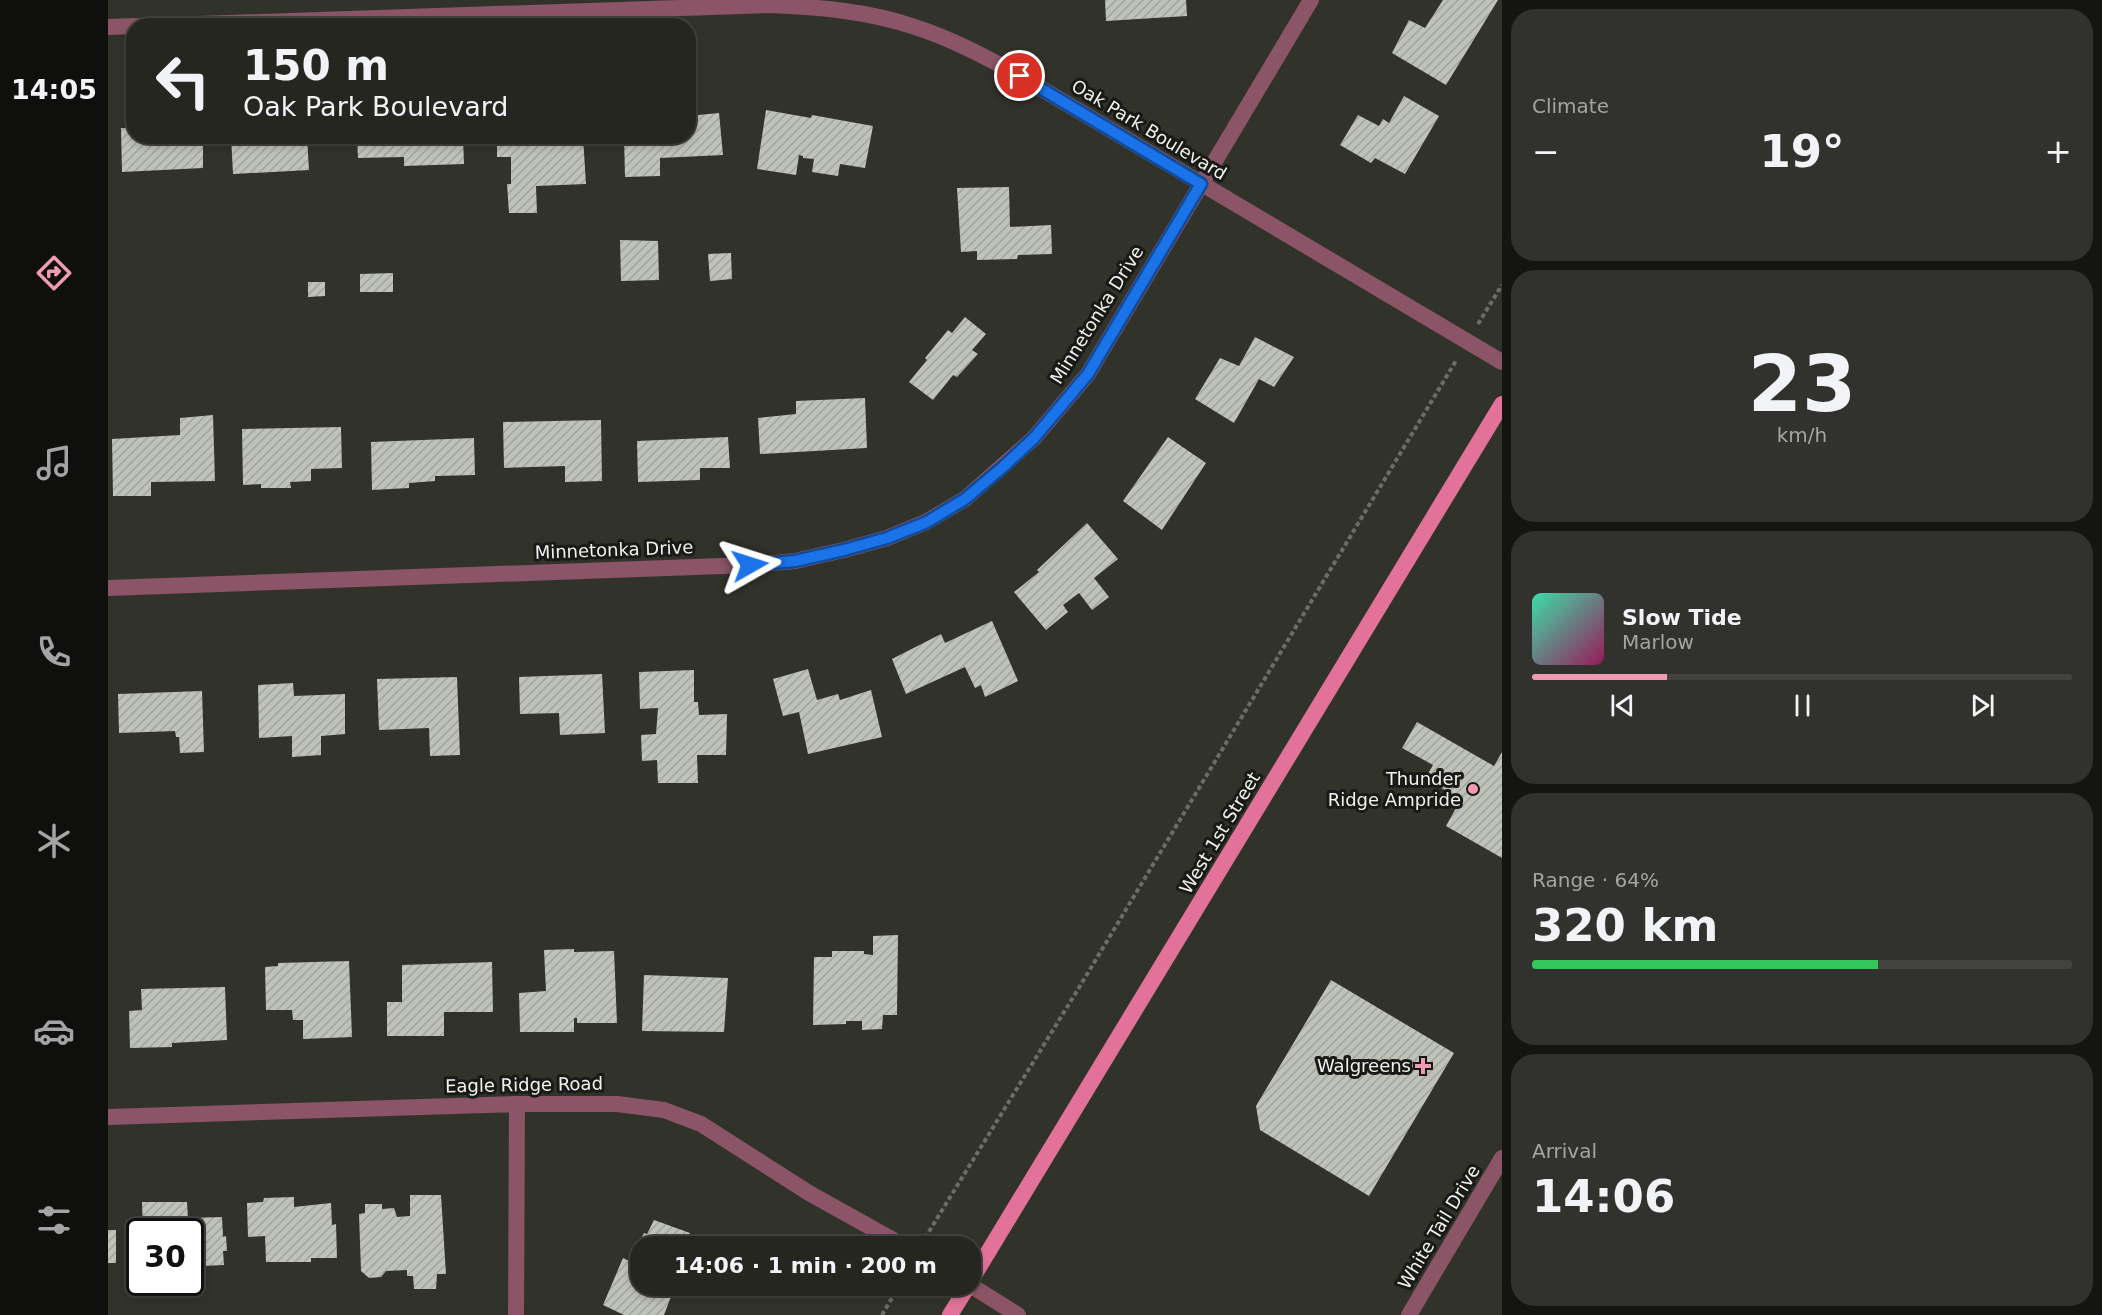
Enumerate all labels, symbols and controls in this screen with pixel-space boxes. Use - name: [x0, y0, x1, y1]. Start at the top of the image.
- text: 150 m: [243, 41, 389, 90]
- icon: left: [144, 42, 222, 120]
- pin: [994, 50, 1045, 101]
- icon: arrive: [1003, 59, 1036, 92]
- text: 14:05: [11, 74, 97, 105]
- street label: Oak Park Boulevard: [1068, 75, 1231, 184]
- text: Oak Park Boulevard: [243, 91, 509, 122]
- text: Climate: [1532, 94, 1609, 118]
- text: 19°: [1759, 125, 1845, 178]
- text: −: [1532, 132, 1560, 171]
- text: +: [2044, 132, 2072, 171]
- street label: Minnetonka Drive: [1046, 242, 1148, 388]
- icon: directions: [33, 252, 75, 294]
- text: 23: [1748, 339, 1856, 429]
- text: km/h: [1777, 423, 1827, 447]
- icon: music: [33, 442, 75, 484]
- position arrow: [718, 533, 782, 597]
- street label: Minnetonka Drive: [534, 536, 694, 563]
- text: Slow Tide: [1622, 605, 1742, 630]
- text: Marlow: [1622, 630, 1694, 654]
- icon: phone: [33, 631, 75, 673]
- icon: previous: [1606, 689, 1639, 722]
- icon: pause: [1786, 689, 1819, 722]
- icon: next: [1966, 689, 1999, 722]
- street label: West 1st Street: [1175, 768, 1264, 897]
- place label: Thunder Ridge Ampride: [1328, 768, 1462, 810]
- marker: Thunder Ridge Ampride: [1466, 782, 1480, 796]
- icon: climate: [33, 820, 75, 862]
- text: Range · 64%: [1532, 868, 1659, 892]
- text: 320 km: [1532, 899, 1718, 952]
- icon: car: [33, 1010, 75, 1052]
- place label: Walgreens: [1317, 1055, 1411, 1076]
- marker: Walgreens: [1416, 1059, 1430, 1073]
- street label: Eagle Ridge Road: [445, 1073, 603, 1096]
- text: Arrival: [1532, 1139, 1597, 1163]
- street label: White Tail Drive: [1393, 1161, 1484, 1293]
- text: 14:06: [1532, 1170, 1675, 1223]
- icon: filters: [33, 1199, 75, 1241]
- speed limit sign: 30: [126, 1218, 204, 1296]
- text: 14:06 · 1 min · 200 m: [674, 1253, 937, 1278]

